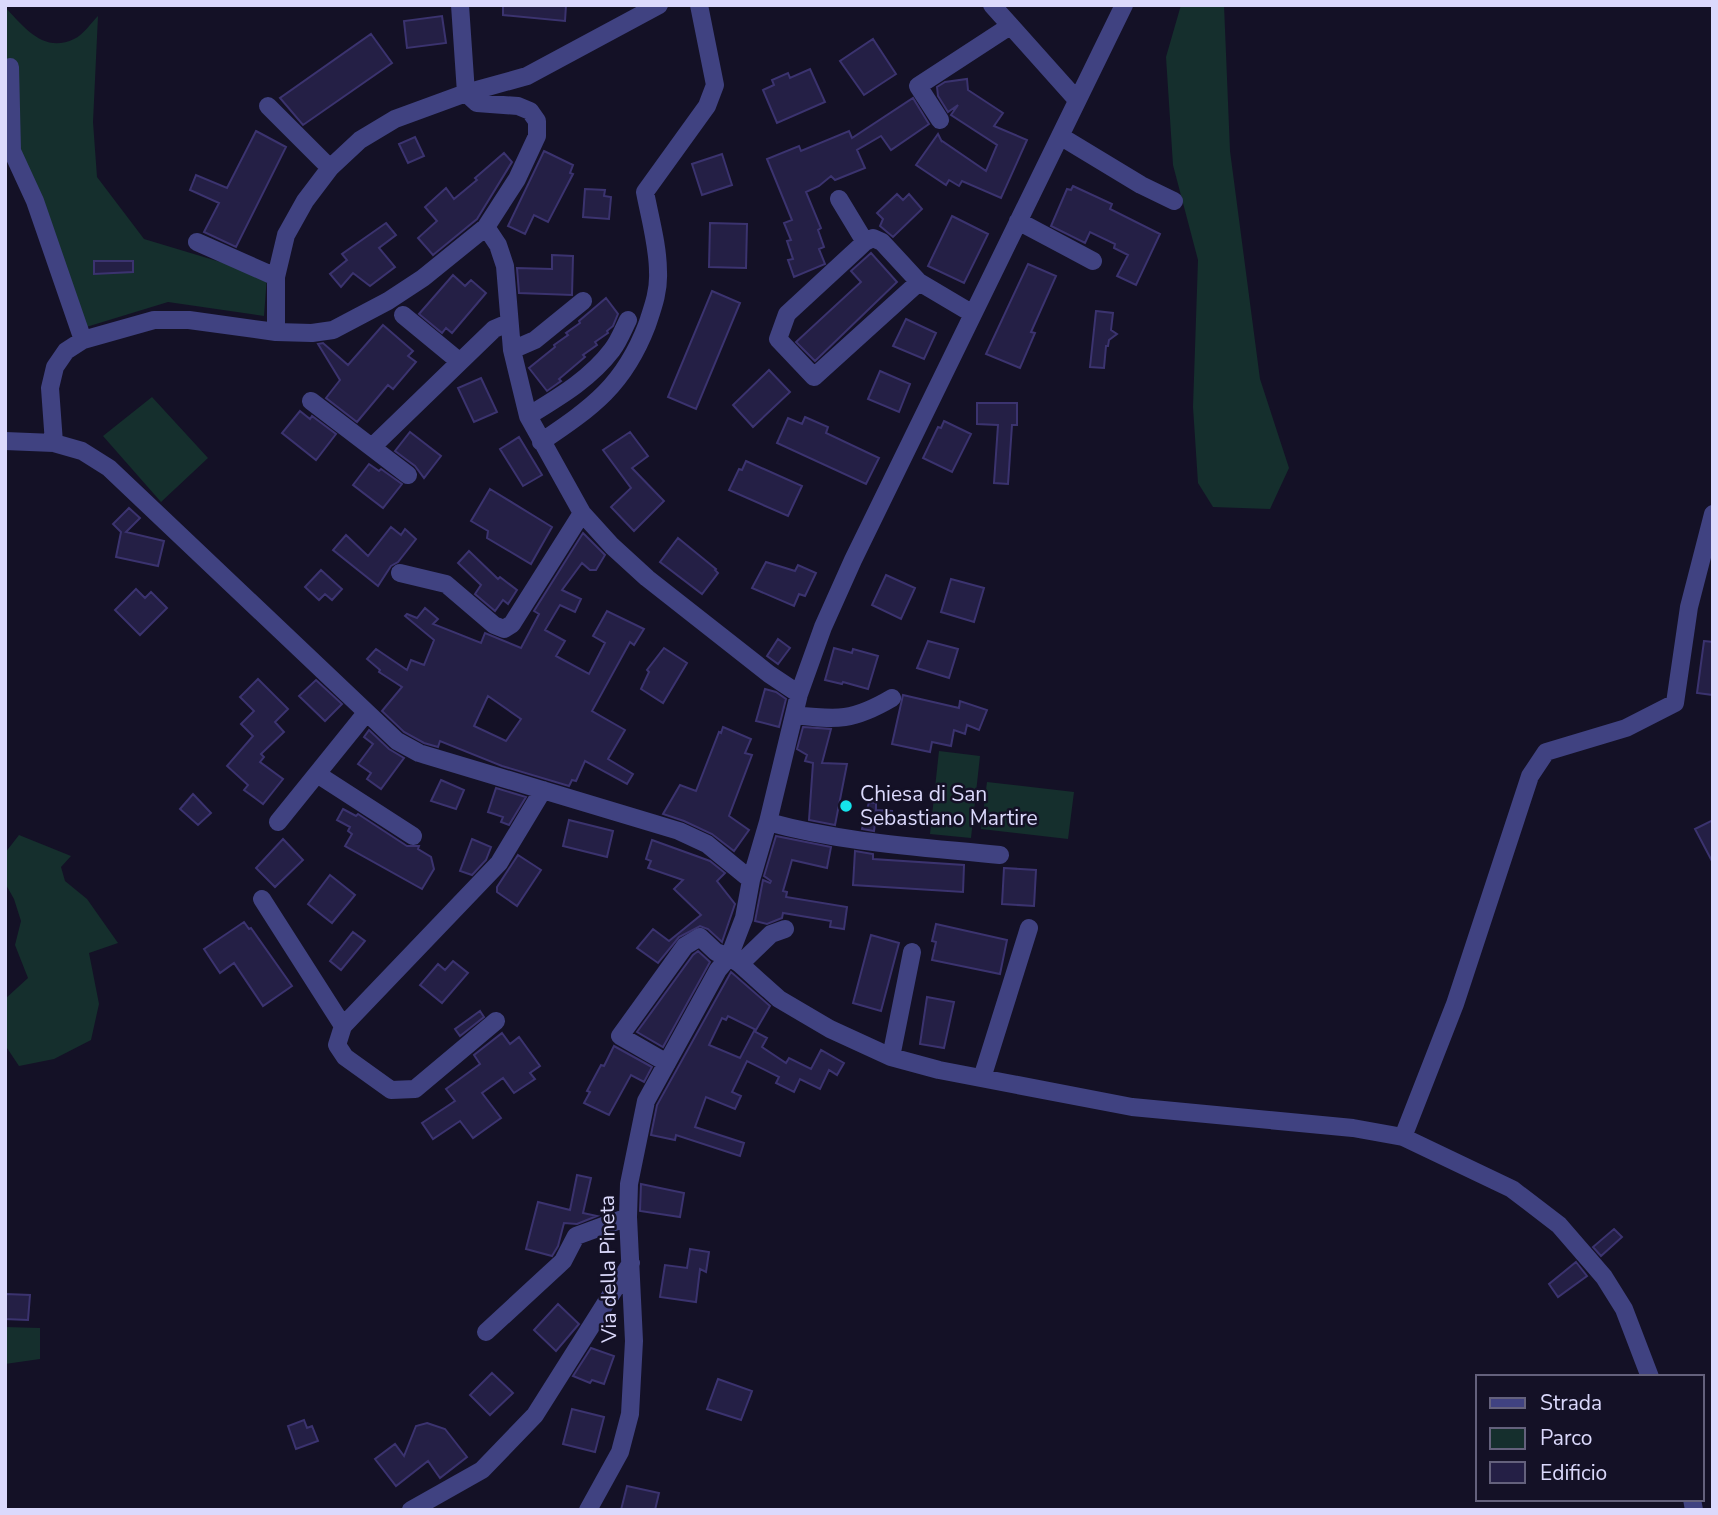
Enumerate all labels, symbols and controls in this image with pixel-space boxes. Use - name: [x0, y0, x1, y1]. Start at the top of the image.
- place label: Chiesa di San Sebastiano Martire: [860, 780, 1038, 832]
- marker: Chiesa di San Sebastiano Martire: [838, 798, 854, 814]
- street label: Via della Pineta: [593, 1195, 623, 1344]
- legend: [1476, 1375, 1704, 1501]
- text: Strada: [1540, 1389, 1602, 1417]
- text: Parco: [1540, 1424, 1593, 1452]
- text: Edificio: [1540, 1459, 1607, 1487]

